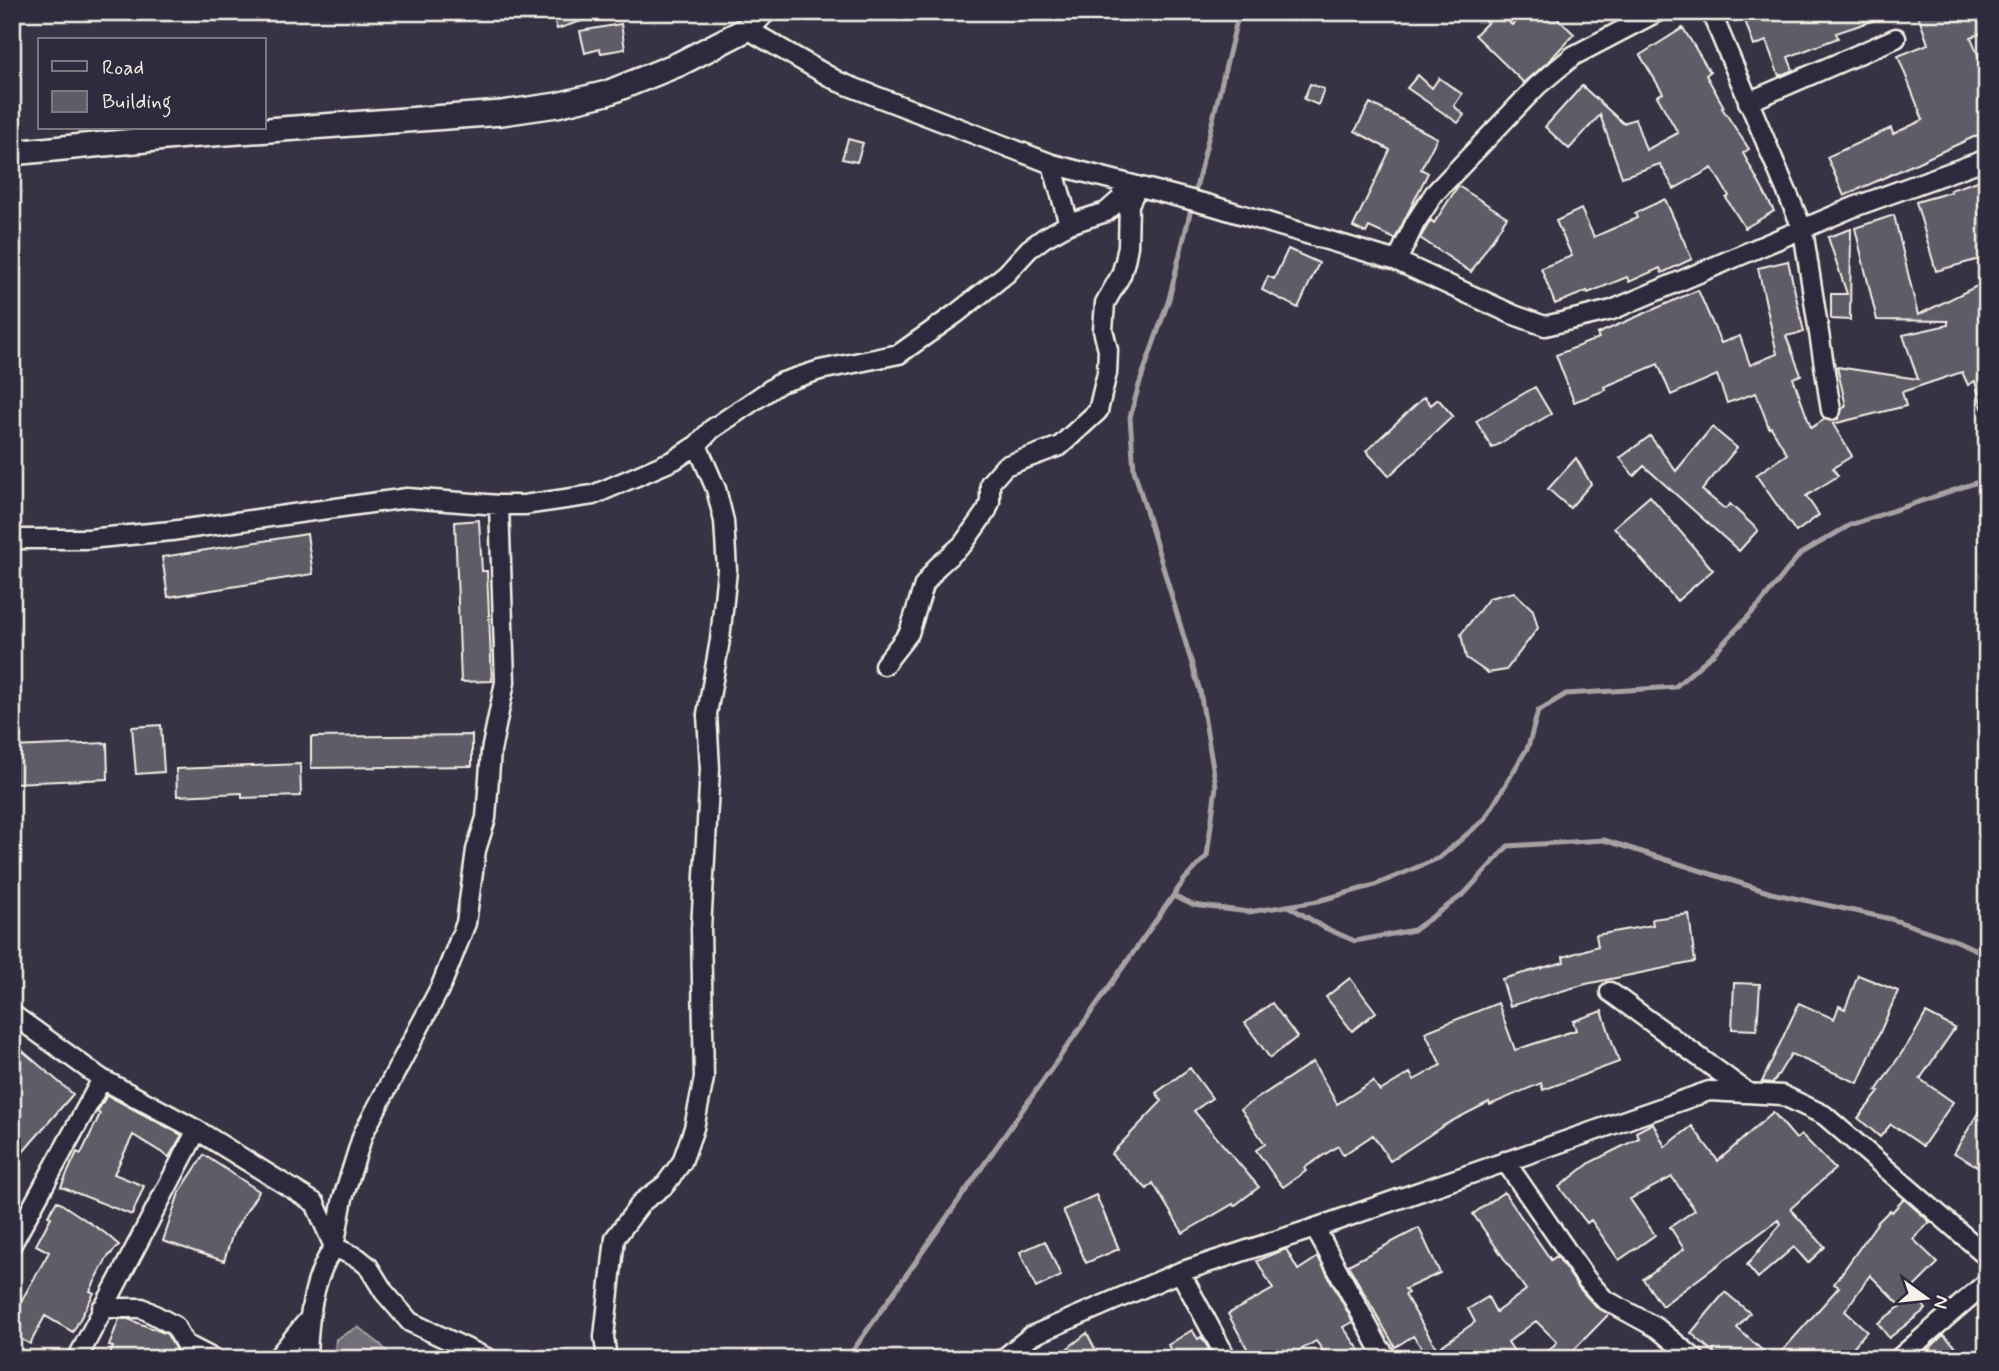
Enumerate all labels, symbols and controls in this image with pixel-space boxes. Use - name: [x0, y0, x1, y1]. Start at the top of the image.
- legend: [38, 38, 266, 130]
- text: Road: [102, 54, 144, 82]
- text: Building: [102, 88, 172, 118]
- north arrow: [1890, 1262, 1960, 1332]
- text: N: [1927, 1293, 1955, 1311]

